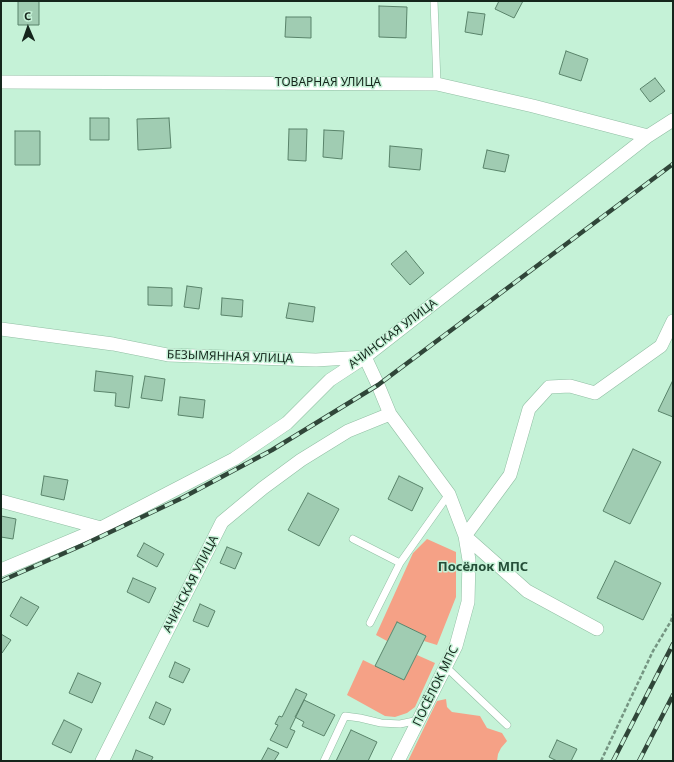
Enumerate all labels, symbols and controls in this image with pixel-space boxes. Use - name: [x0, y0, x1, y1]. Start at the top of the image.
- north arrow: [8, 8, 48, 48]
- text: С: [24, 8, 31, 23]
- street label: ТОВАРНАЯ УЛИЦА: [275, 76, 381, 90]
- street label: АЧИНСКАЯ УЛИЦА: [346, 296, 440, 372]
- street label: БЕЗЫМЯННАЯ УЛИЦА: [167, 348, 293, 366]
- street label: АЧИНСКАЯ УЛИЦА: [160, 533, 222, 635]
- district label: Посёлок МПС: [438, 559, 528, 575]
- street label: ПОСЁЛОК МПС: [410, 643, 462, 729]

